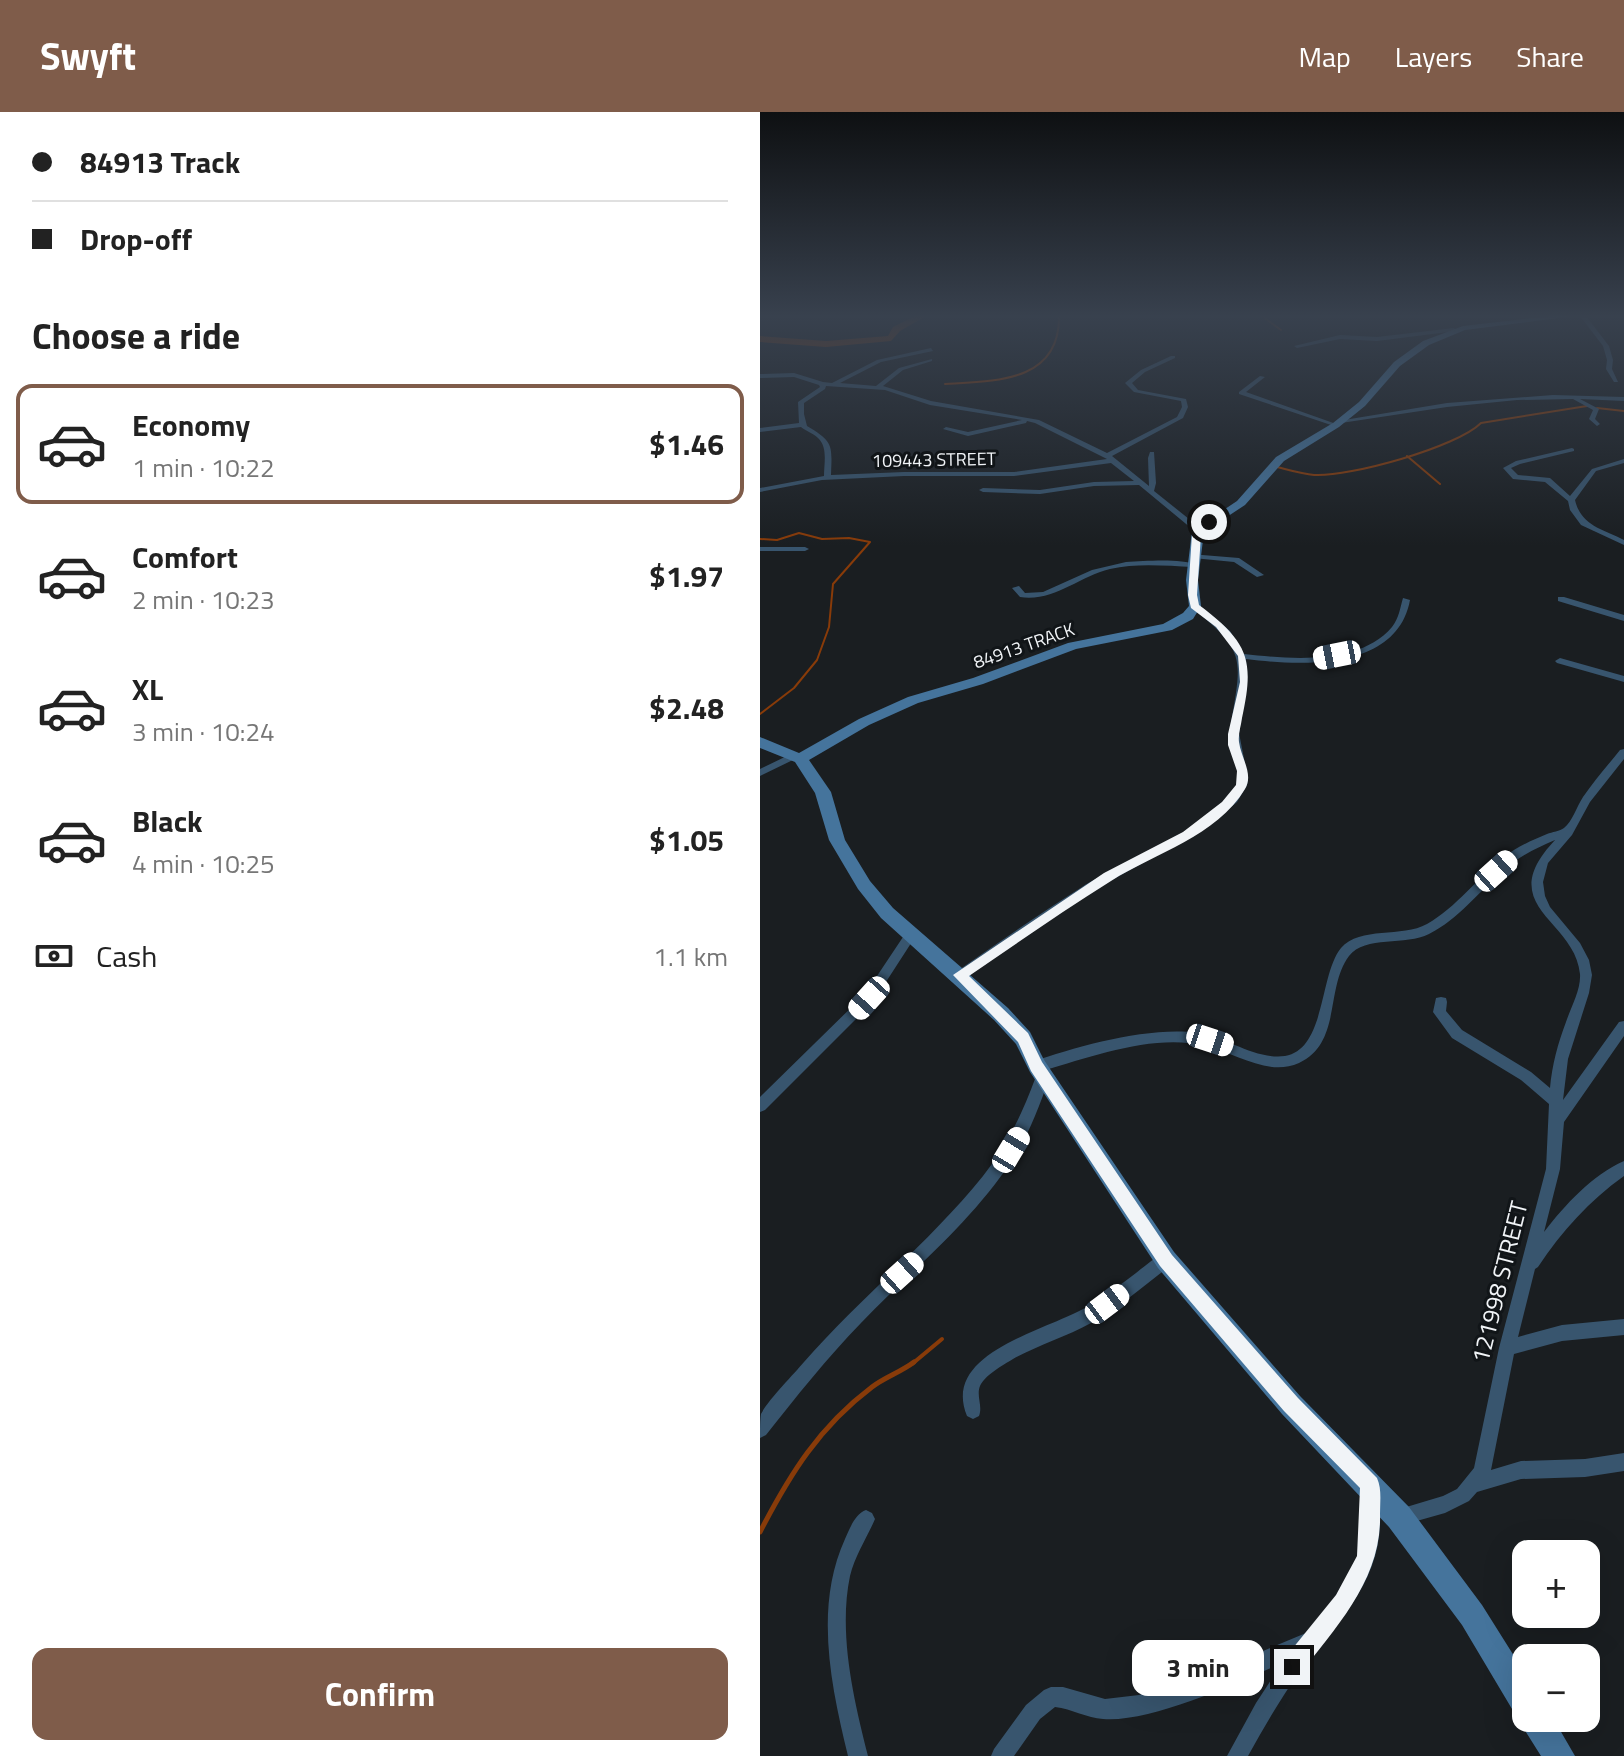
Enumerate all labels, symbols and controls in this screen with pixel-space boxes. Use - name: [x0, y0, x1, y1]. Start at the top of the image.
- text: Swyft: [40, 27, 136, 85]
- text: Map: [1298, 35, 1351, 78]
- text: Layers: [1395, 35, 1472, 78]
- text: Share: [1516, 35, 1584, 78]
- text: 84913 Track: [80, 139, 240, 185]
- text: Drop-off: [80, 216, 192, 262]
- text: Choose a ride: [32, 308, 240, 363]
- text: Economy: [132, 402, 250, 448]
- icon: car: [36, 408, 108, 480]
- text: $1.46: [649, 421, 724, 467]
- street label: 109443 STREET: [872, 445, 997, 474]
- text: 1 min · 10:22: [132, 448, 275, 487]
- route start: [1191, 504, 1227, 540]
- text: Comfort: [132, 534, 238, 580]
- icon: car: [36, 540, 108, 612]
- text: $1.97: [649, 553, 724, 599]
- text: 2 min · 10:23: [132, 580, 275, 619]
- street label: 84913 TRACK: [970, 616, 1078, 675]
- car: [1311, 639, 1363, 671]
- text: XL: [132, 666, 163, 712]
- icon: car: [36, 672, 108, 744]
- text: $2.48: [649, 685, 724, 731]
- text: 3 min · 10:24: [132, 712, 275, 751]
- text: Black: [132, 798, 203, 844]
- icon: car: [36, 804, 108, 876]
- text: $1.05: [649, 817, 724, 863]
- text: 4 min · 10:25: [132, 844, 275, 883]
- car: [1470, 846, 1522, 896]
- text: Cash: [96, 933, 157, 979]
- icon: cash: [32, 934, 76, 978]
- text: 1.1 km: [653, 937, 728, 976]
- car: [844, 972, 894, 1024]
- car: [1183, 1021, 1237, 1059]
- car: [988, 1123, 1034, 1177]
- street label: 121998 STREET: [1462, 1197, 1537, 1366]
- car: [876, 1248, 928, 1298]
- car: [1081, 1280, 1133, 1328]
- map controls: [1512, 1540, 1600, 1732]
- button: +: [1512, 1540, 1600, 1628]
- callout: 3 min: [1132, 1639, 1264, 1695]
- button: −: [1512, 1644, 1600, 1732]
- button: Confirm: [32, 1648, 728, 1740]
- text: 3 min: [1166, 1648, 1230, 1687]
- route end: [1274, 1649, 1310, 1685]

